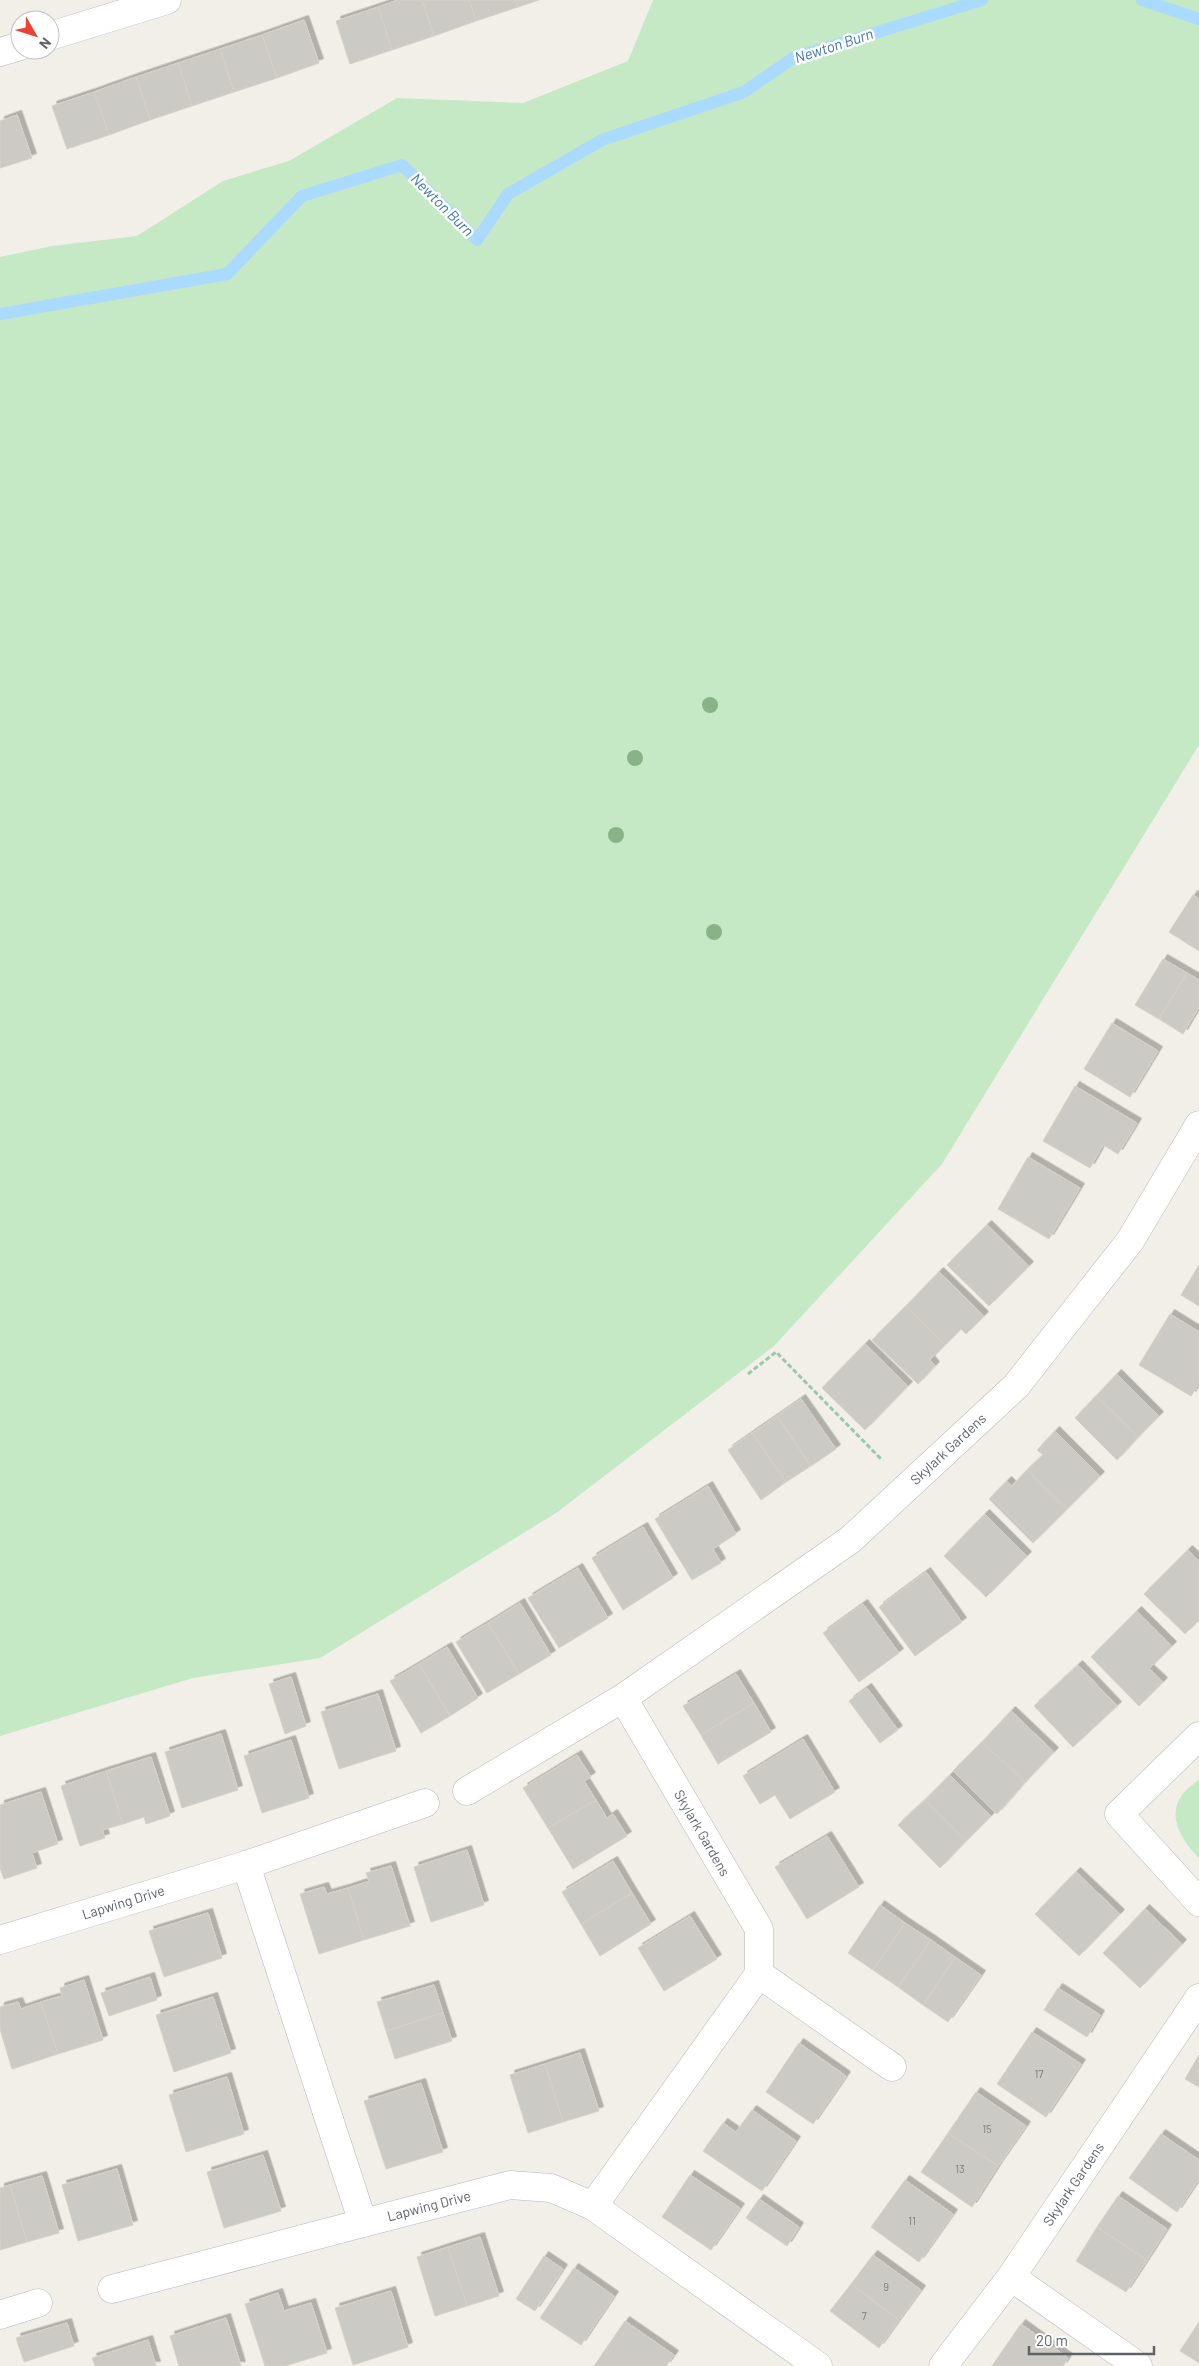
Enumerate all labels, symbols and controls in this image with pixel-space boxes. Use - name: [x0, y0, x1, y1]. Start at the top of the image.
- north arrow: [10, 10, 60, 60]
- water label: Newton Burn: [792, 24, 875, 66]
- text: N: [36, 35, 55, 52]
- water label: Newton Burn: [408, 169, 478, 240]
- street label: Skylark Gardens: [906, 1409, 989, 1488]
- street label: Skylark Gardens: [671, 1786, 734, 1879]
- street label: Lapwing Drive: [80, 1881, 167, 1922]
- house number: 17: [1034, 2067, 1044, 2080]
- house number: 15: [982, 2122, 992, 2135]
- street label: Skylark Gardens: [1039, 2139, 1107, 2229]
- house number: 13: [955, 2162, 965, 2175]
- street label: Lapwing Drive: [385, 2187, 472, 2224]
- house number: 11: [908, 2214, 916, 2227]
- house number: 9: [883, 2280, 889, 2293]
- house number: 7: [861, 2309, 867, 2322]
- scale bar: [1029, 2324, 1154, 2356]
- text: 20 m: [1036, 2331, 1068, 2349]

